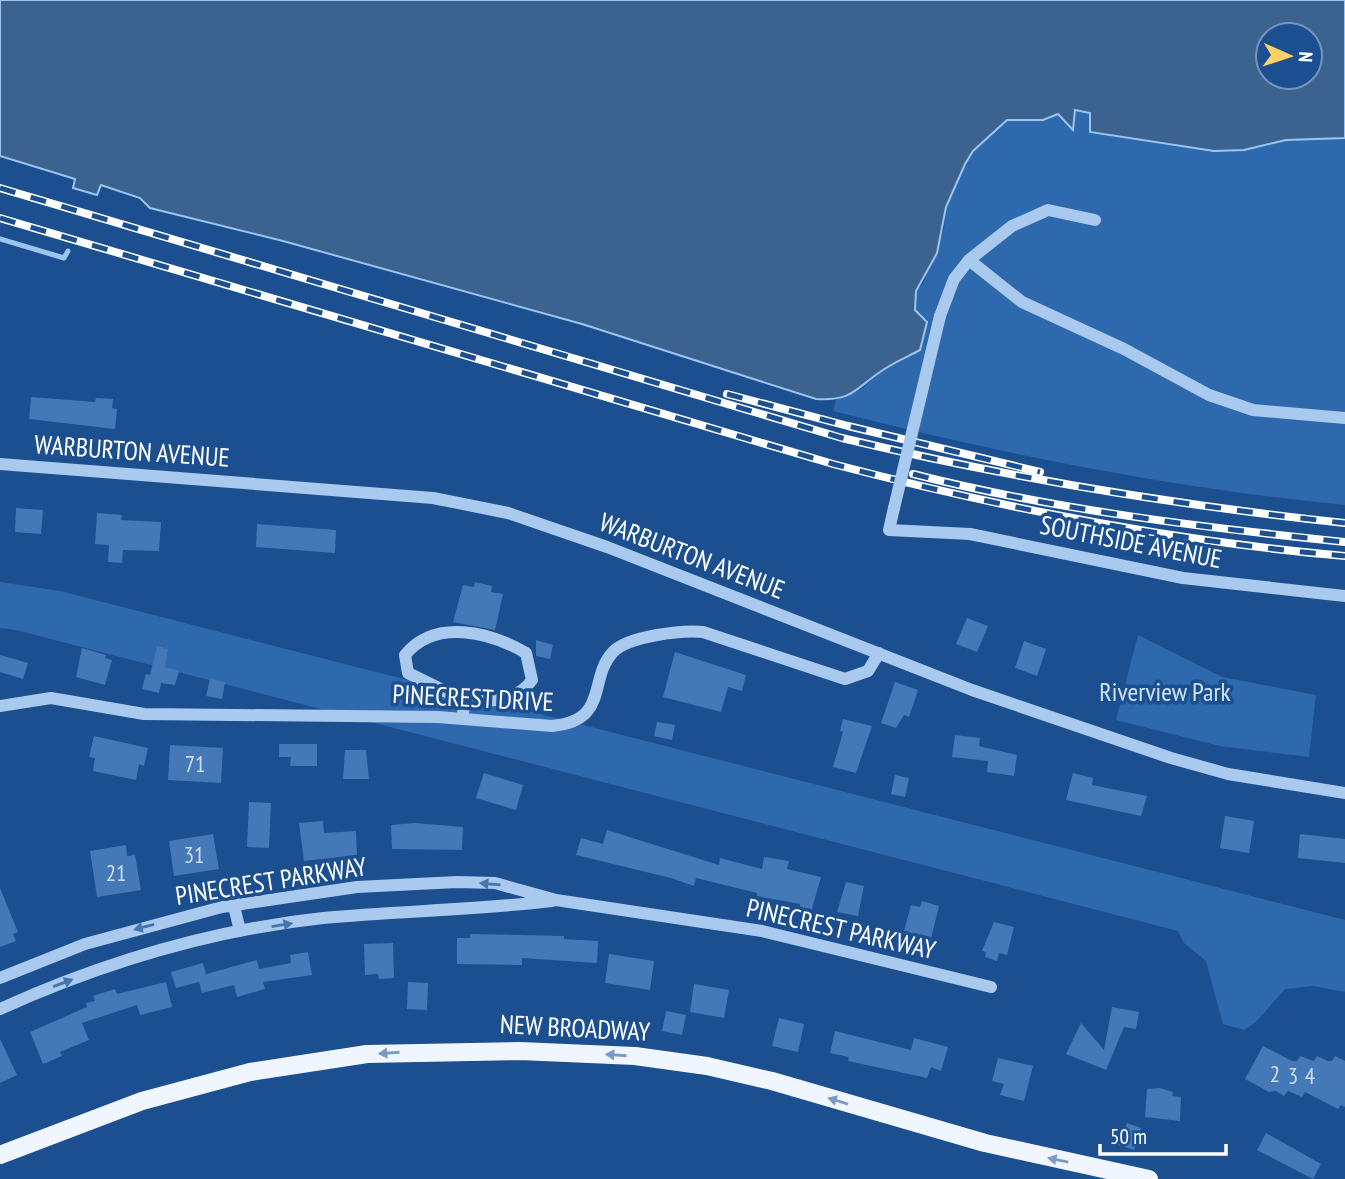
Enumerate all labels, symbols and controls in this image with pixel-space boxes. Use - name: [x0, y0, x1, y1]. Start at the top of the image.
- north arrow: [1254, 21, 1324, 91]
- text: N: [1294, 51, 1318, 63]
- street label: WARBURTON AVENUE: [33, 427, 231, 474]
- street label: WARBURTON AVENUE: [595, 505, 789, 606]
- street label: SOUTHSIDE AVENUE: [1037, 508, 1225, 575]
- park label: Riverview Park: [1099, 675, 1231, 708]
- street label: PINECREST DRIVE: [392, 677, 554, 718]
- house number: 71: [185, 749, 205, 778]
- house number: 31: [184, 840, 204, 869]
- street label: PINECREST PARKWAY: [173, 849, 369, 912]
- house number: 21: [106, 858, 126, 887]
- one-way arrow: [479, 878, 501, 889]
- street label: PINECREST PARKWAY: [743, 891, 939, 966]
- one-way arrow: [271, 919, 293, 930]
- one-way arrow: [133, 922, 155, 933]
- one-way arrow: [52, 977, 73, 988]
- street label: NEW BROADWAY: [499, 1007, 651, 1048]
- one-way arrow: [378, 1048, 400, 1059]
- one-way arrow: [605, 1049, 627, 1060]
- house number: 2: [1270, 1059, 1280, 1088]
- house number: 3: [1288, 1061, 1298, 1090]
- house number: 4: [1305, 1061, 1315, 1090]
- one-way arrow: [827, 1096, 848, 1106]
- scale bar: [1100, 1112, 1226, 1156]
- text: 50 m: [1110, 1123, 1147, 1150]
- one-way arrow: [1047, 1154, 1069, 1165]

